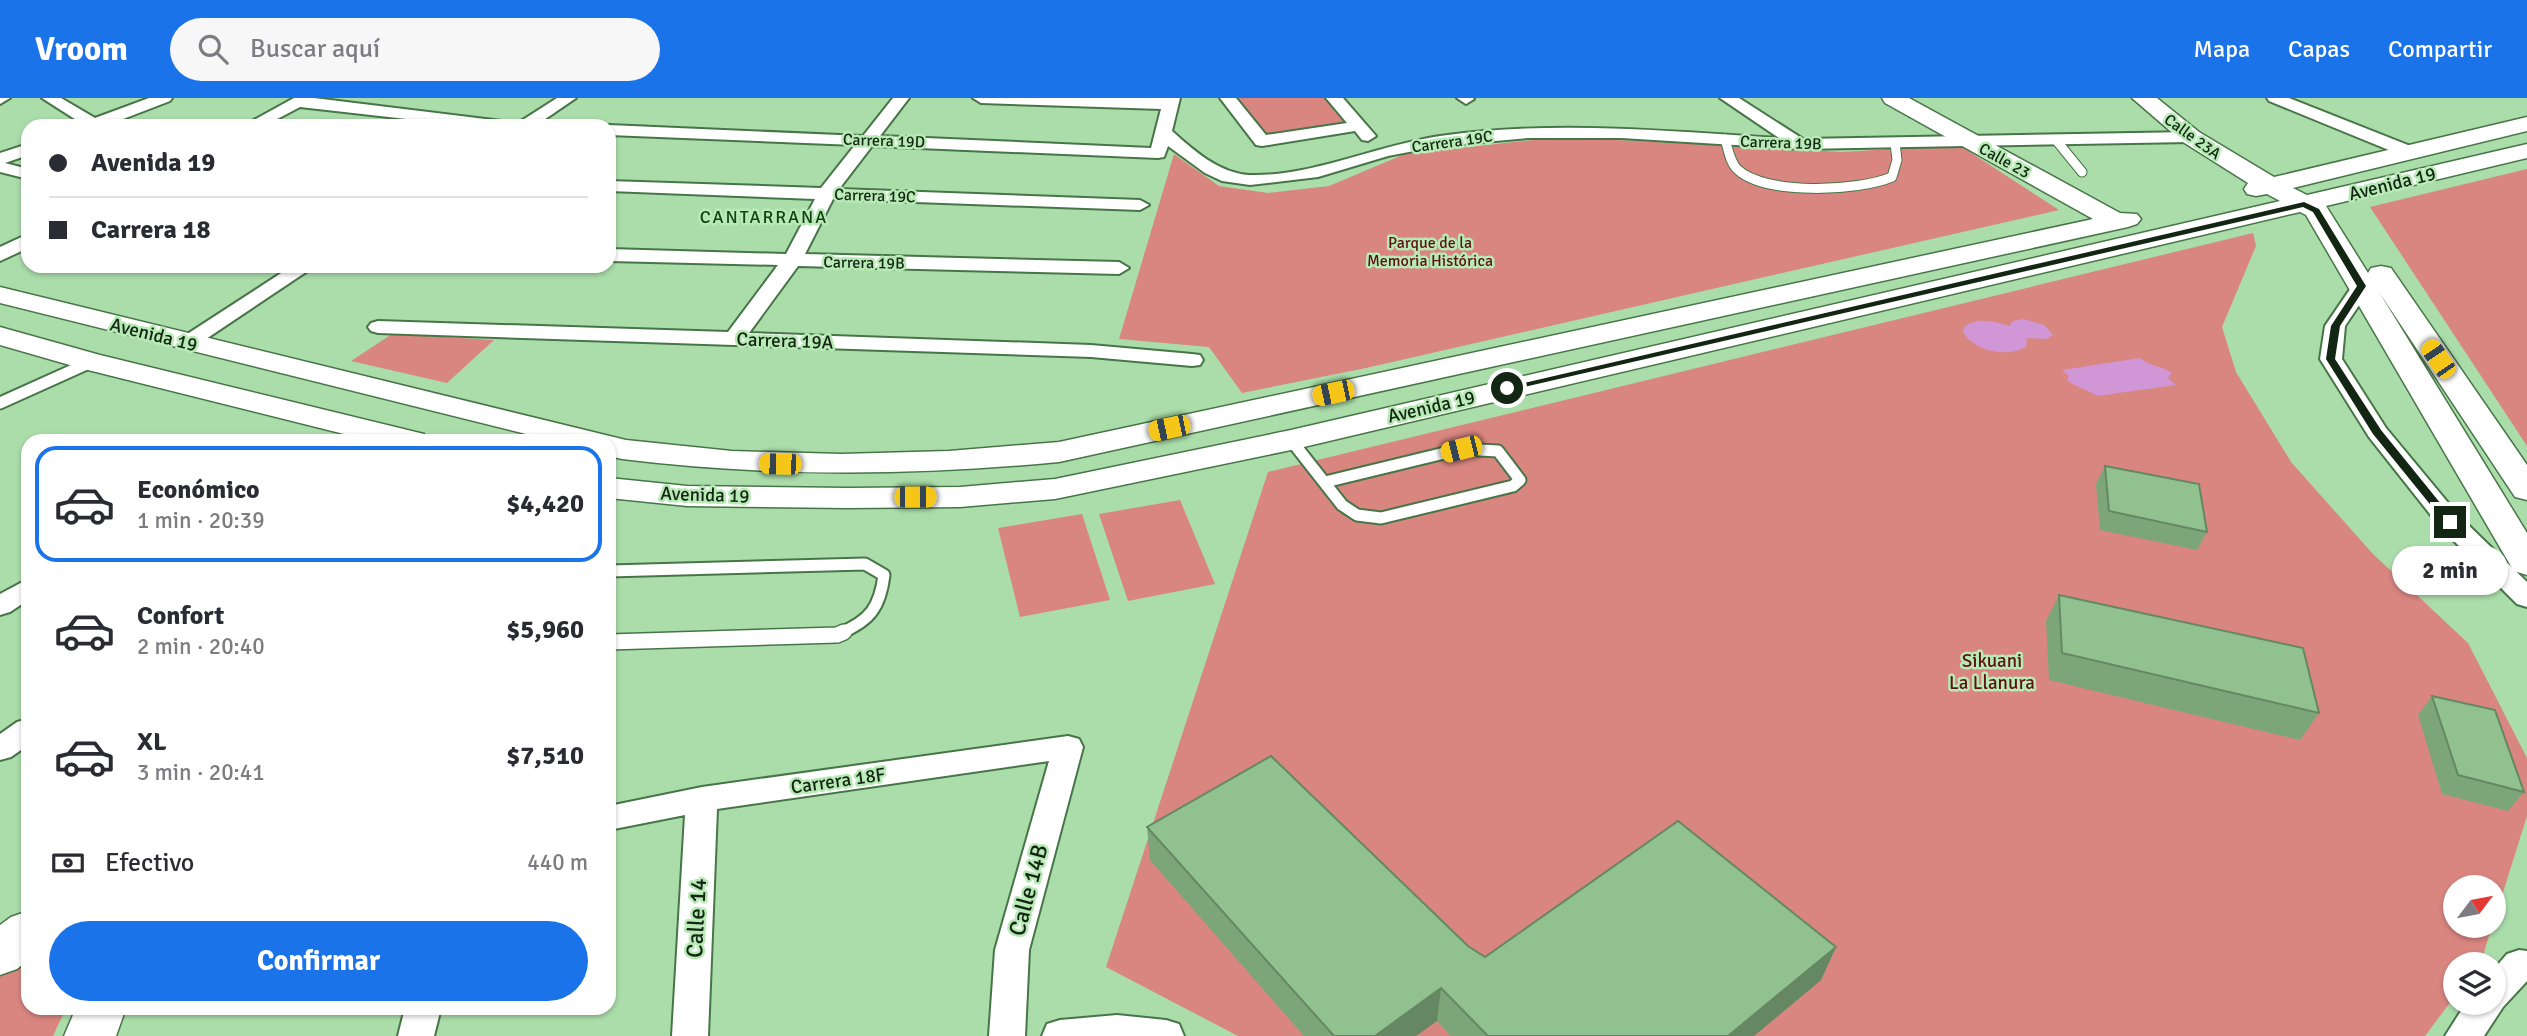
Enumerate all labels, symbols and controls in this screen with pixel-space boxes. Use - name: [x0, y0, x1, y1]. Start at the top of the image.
- search box: [170, 18, 660, 81]
- text: Vroom: [35, 29, 128, 70]
- icon: search: [194, 30, 232, 68]
- text: Buscar aquí: [250, 33, 380, 65]
- text: Mapa: [2194, 34, 2250, 64]
- text: Capas: [2288, 34, 2350, 64]
- text: Compartir: [2388, 34, 2492, 64]
- street label: Calle 23A: [2160, 110, 2225, 164]
- street label: Carrera 19C: [1410, 126, 1494, 158]
- street label: Carrera 19D: [843, 130, 925, 152]
- street label: Carrera 19B: [1740, 132, 1822, 154]
- street label: Calle 23: [1975, 139, 2034, 183]
- text: Avenida 19: [91, 147, 215, 179]
- street label: Avenida 19: [2346, 162, 2438, 206]
- street label: Carrera 19C: [834, 185, 916, 207]
- district label: CANTARRANA: [700, 206, 828, 228]
- text: Carrera 18: [91, 214, 211, 246]
- park label: Parque de la Memoria Histórica: [1367, 233, 1493, 271]
- street label: Carrera 19B: [823, 252, 905, 274]
- street label: Avenida 19: [108, 313, 200, 357]
- street label: Carrera 19A: [736, 327, 834, 355]
- car: [2418, 336, 2459, 382]
- route start: [1491, 372, 1523, 404]
- car: [1311, 378, 1356, 408]
- street label: Avenida 19: [1385, 385, 1477, 429]
- car: [1147, 413, 1192, 443]
- car: [1439, 434, 1484, 464]
- car: [759, 453, 802, 475]
- icon: car: [53, 473, 116, 536]
- text: Económico: [137, 474, 260, 506]
- street label: Avenida 19: [660, 481, 750, 509]
- car: [895, 487, 937, 508]
- text: $4,420: [506, 488, 584, 520]
- text: 1 min · 20:39: [137, 506, 265, 535]
- route end: [2434, 506, 2466, 538]
- callout: 2 min: [2392, 546, 2508, 596]
- text: 2 min: [2422, 556, 2478, 585]
- icon: car: [53, 599, 116, 662]
- text: Confort: [137, 600, 224, 632]
- text: $5,960: [506, 614, 584, 646]
- text: 2 min · 20:40: [137, 632, 265, 661]
- park label: Sikuani La Llanura: [1949, 649, 2035, 695]
- icon: car: [53, 725, 116, 788]
- text: XL: [137, 726, 167, 758]
- text: $7,510: [506, 740, 584, 772]
- text: 3 min · 20:41: [137, 758, 265, 787]
- street label: Carrera 18F: [789, 762, 887, 799]
- street label: Calle 14B: [1002, 841, 1055, 939]
- icon: cash: [49, 844, 87, 882]
- text: Efectivo: [105, 847, 194, 879]
- text: 440 m: [527, 848, 588, 877]
- north arrow: [2443, 875, 2506, 938]
- map controls: [2443, 875, 2506, 1015]
- street label: Calle 14: [680, 877, 713, 959]
- button: Confirmar: [49, 921, 588, 1001]
- button: layers: [2443, 952, 2506, 1015]

